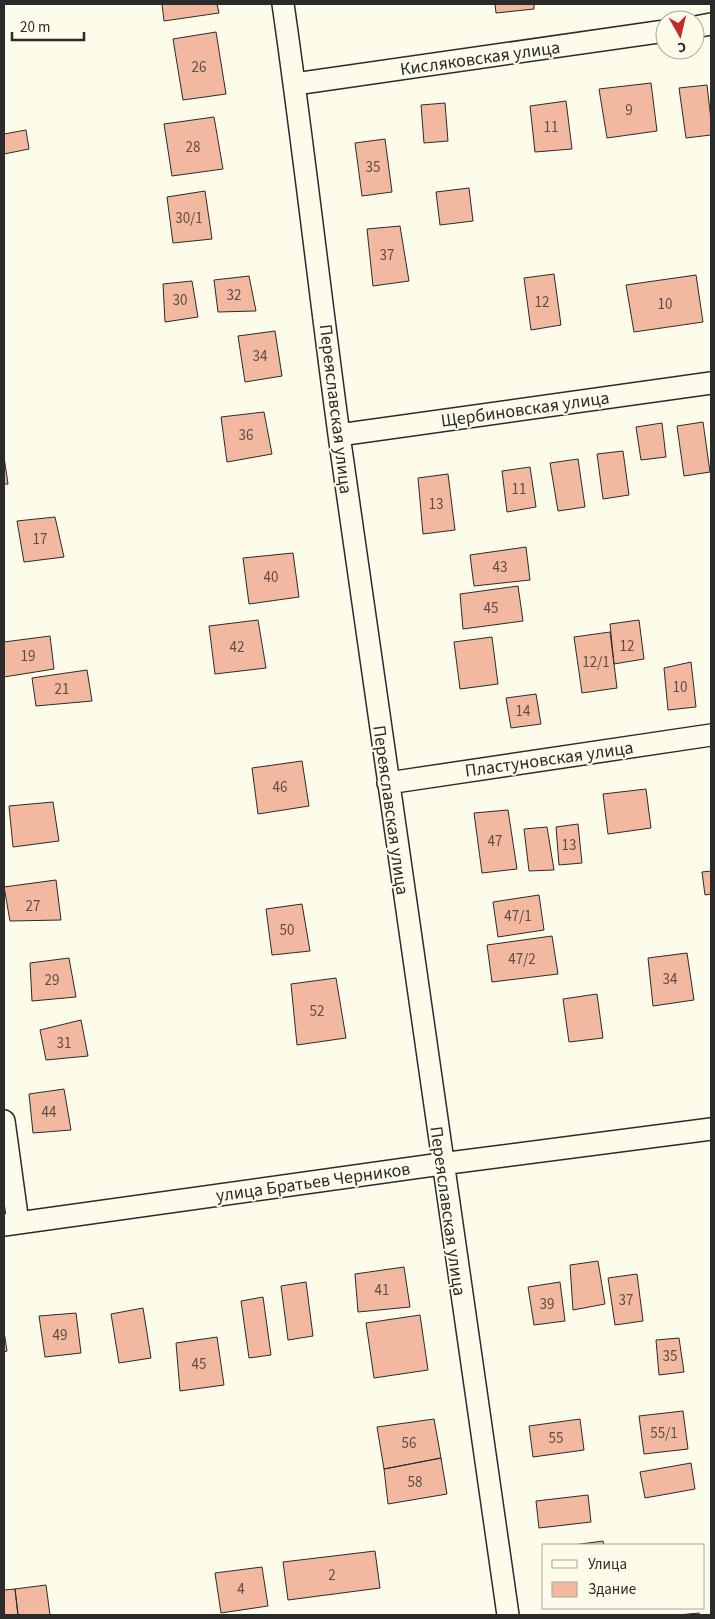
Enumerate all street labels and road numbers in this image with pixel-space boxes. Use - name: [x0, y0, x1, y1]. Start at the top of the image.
- street label: Кисляковская улица: [398, 35, 562, 82]
- street label: Переяславская улица: [313, 323, 358, 495]
- street label: Щербиновская улица: [439, 385, 611, 434]
- street label: Переяславская улица: [366, 724, 415, 896]
- street label: Пластуновская улица: [463, 735, 635, 784]
- street label: Переяславская улица: [423, 1125, 472, 1297]
- street label: улица Братьев Черников: [214, 1156, 412, 1209]

